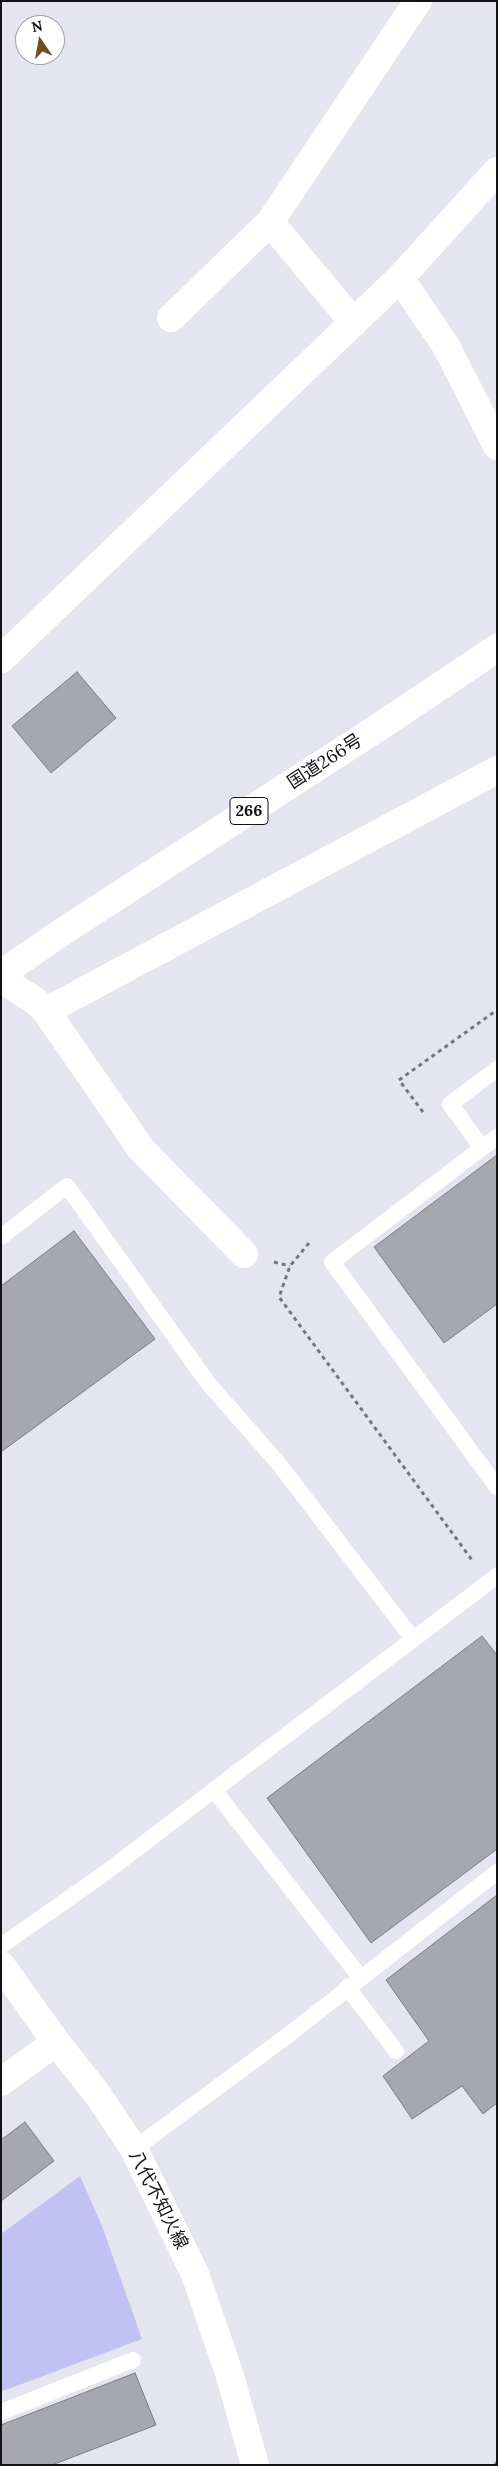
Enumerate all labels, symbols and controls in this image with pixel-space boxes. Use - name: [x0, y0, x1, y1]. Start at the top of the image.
- north arrow: [15, 15, 65, 65]
- text: N: [30, 16, 44, 36]
- street label: 国道266号: [284, 730, 366, 794]
- road number: 266: [230, 798, 268, 824]
- street label: 八代不知火線: [124, 2147, 192, 2253]

